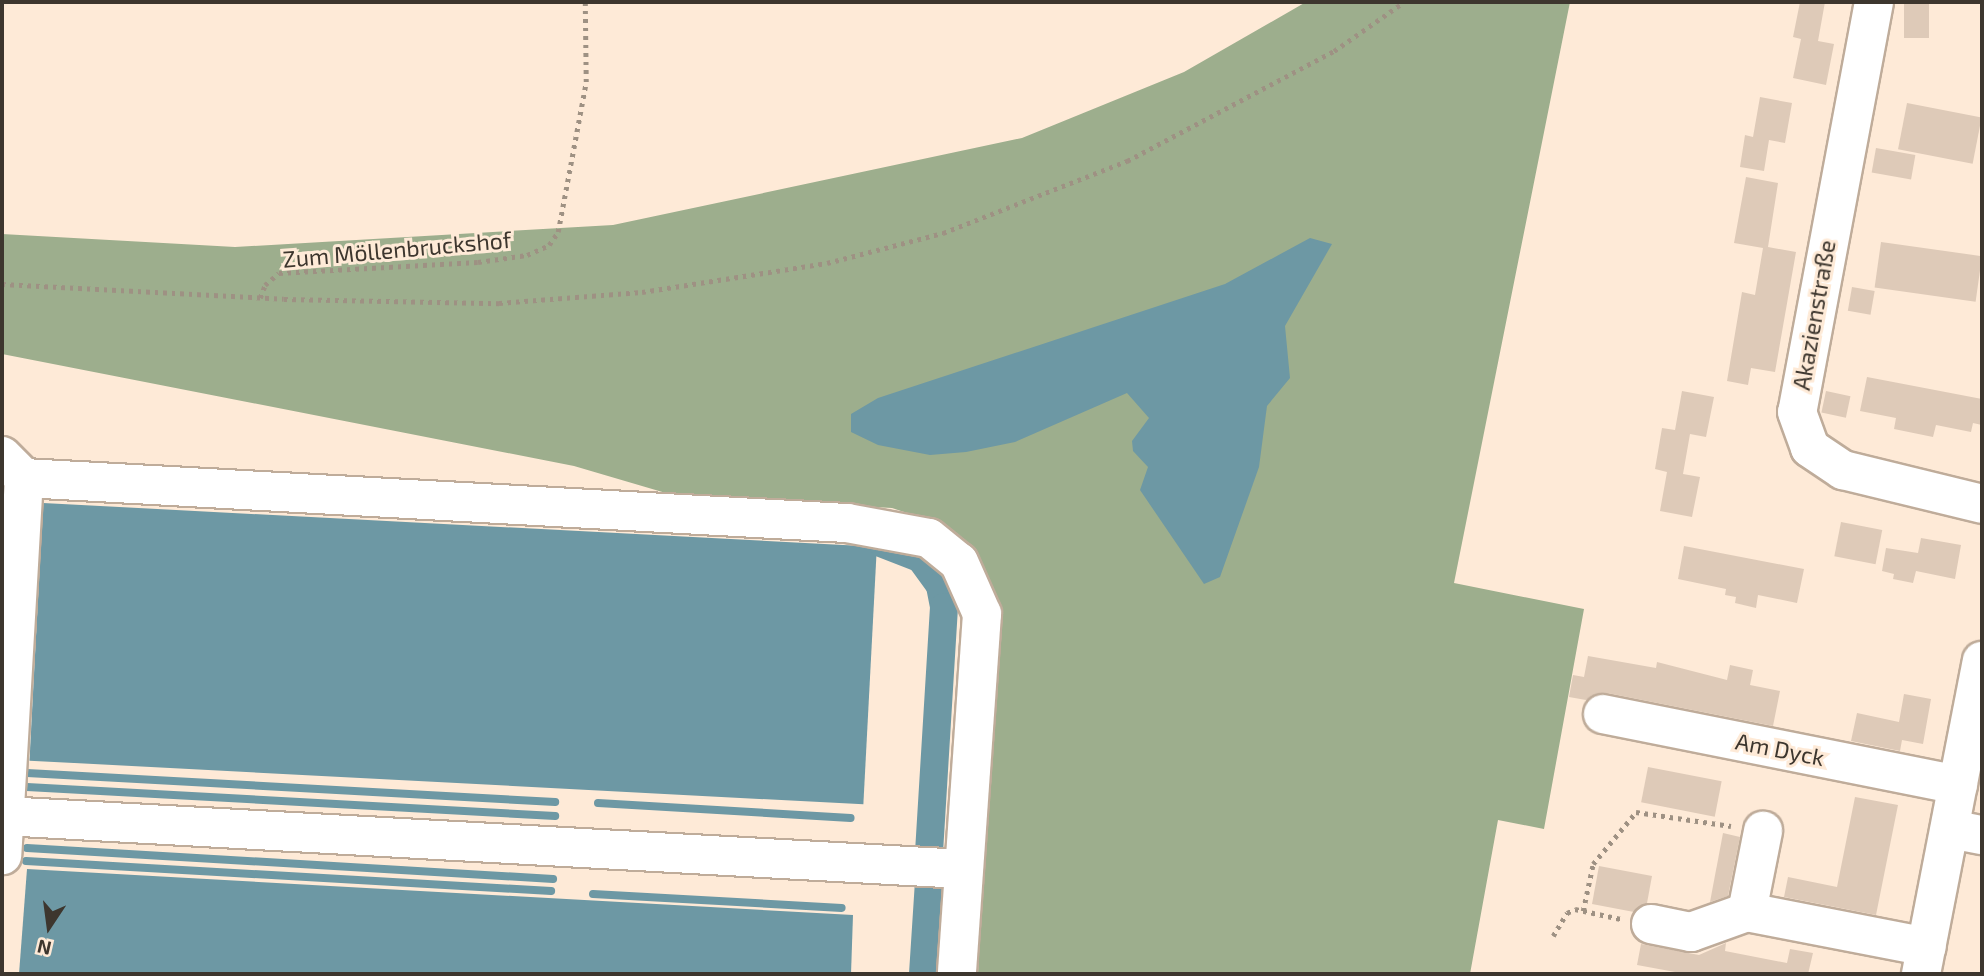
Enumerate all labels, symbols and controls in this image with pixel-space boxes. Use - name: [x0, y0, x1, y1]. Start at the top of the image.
- street label: Zum Möllenbruckshof: [282, 225, 512, 273]
- street label: Akazienstraße: [1787, 238, 1841, 392]
- street label: Am Dyck: [1733, 727, 1827, 771]
- north arrow: [14, 892, 84, 962]
- text: N: [35, 935, 53, 961]

